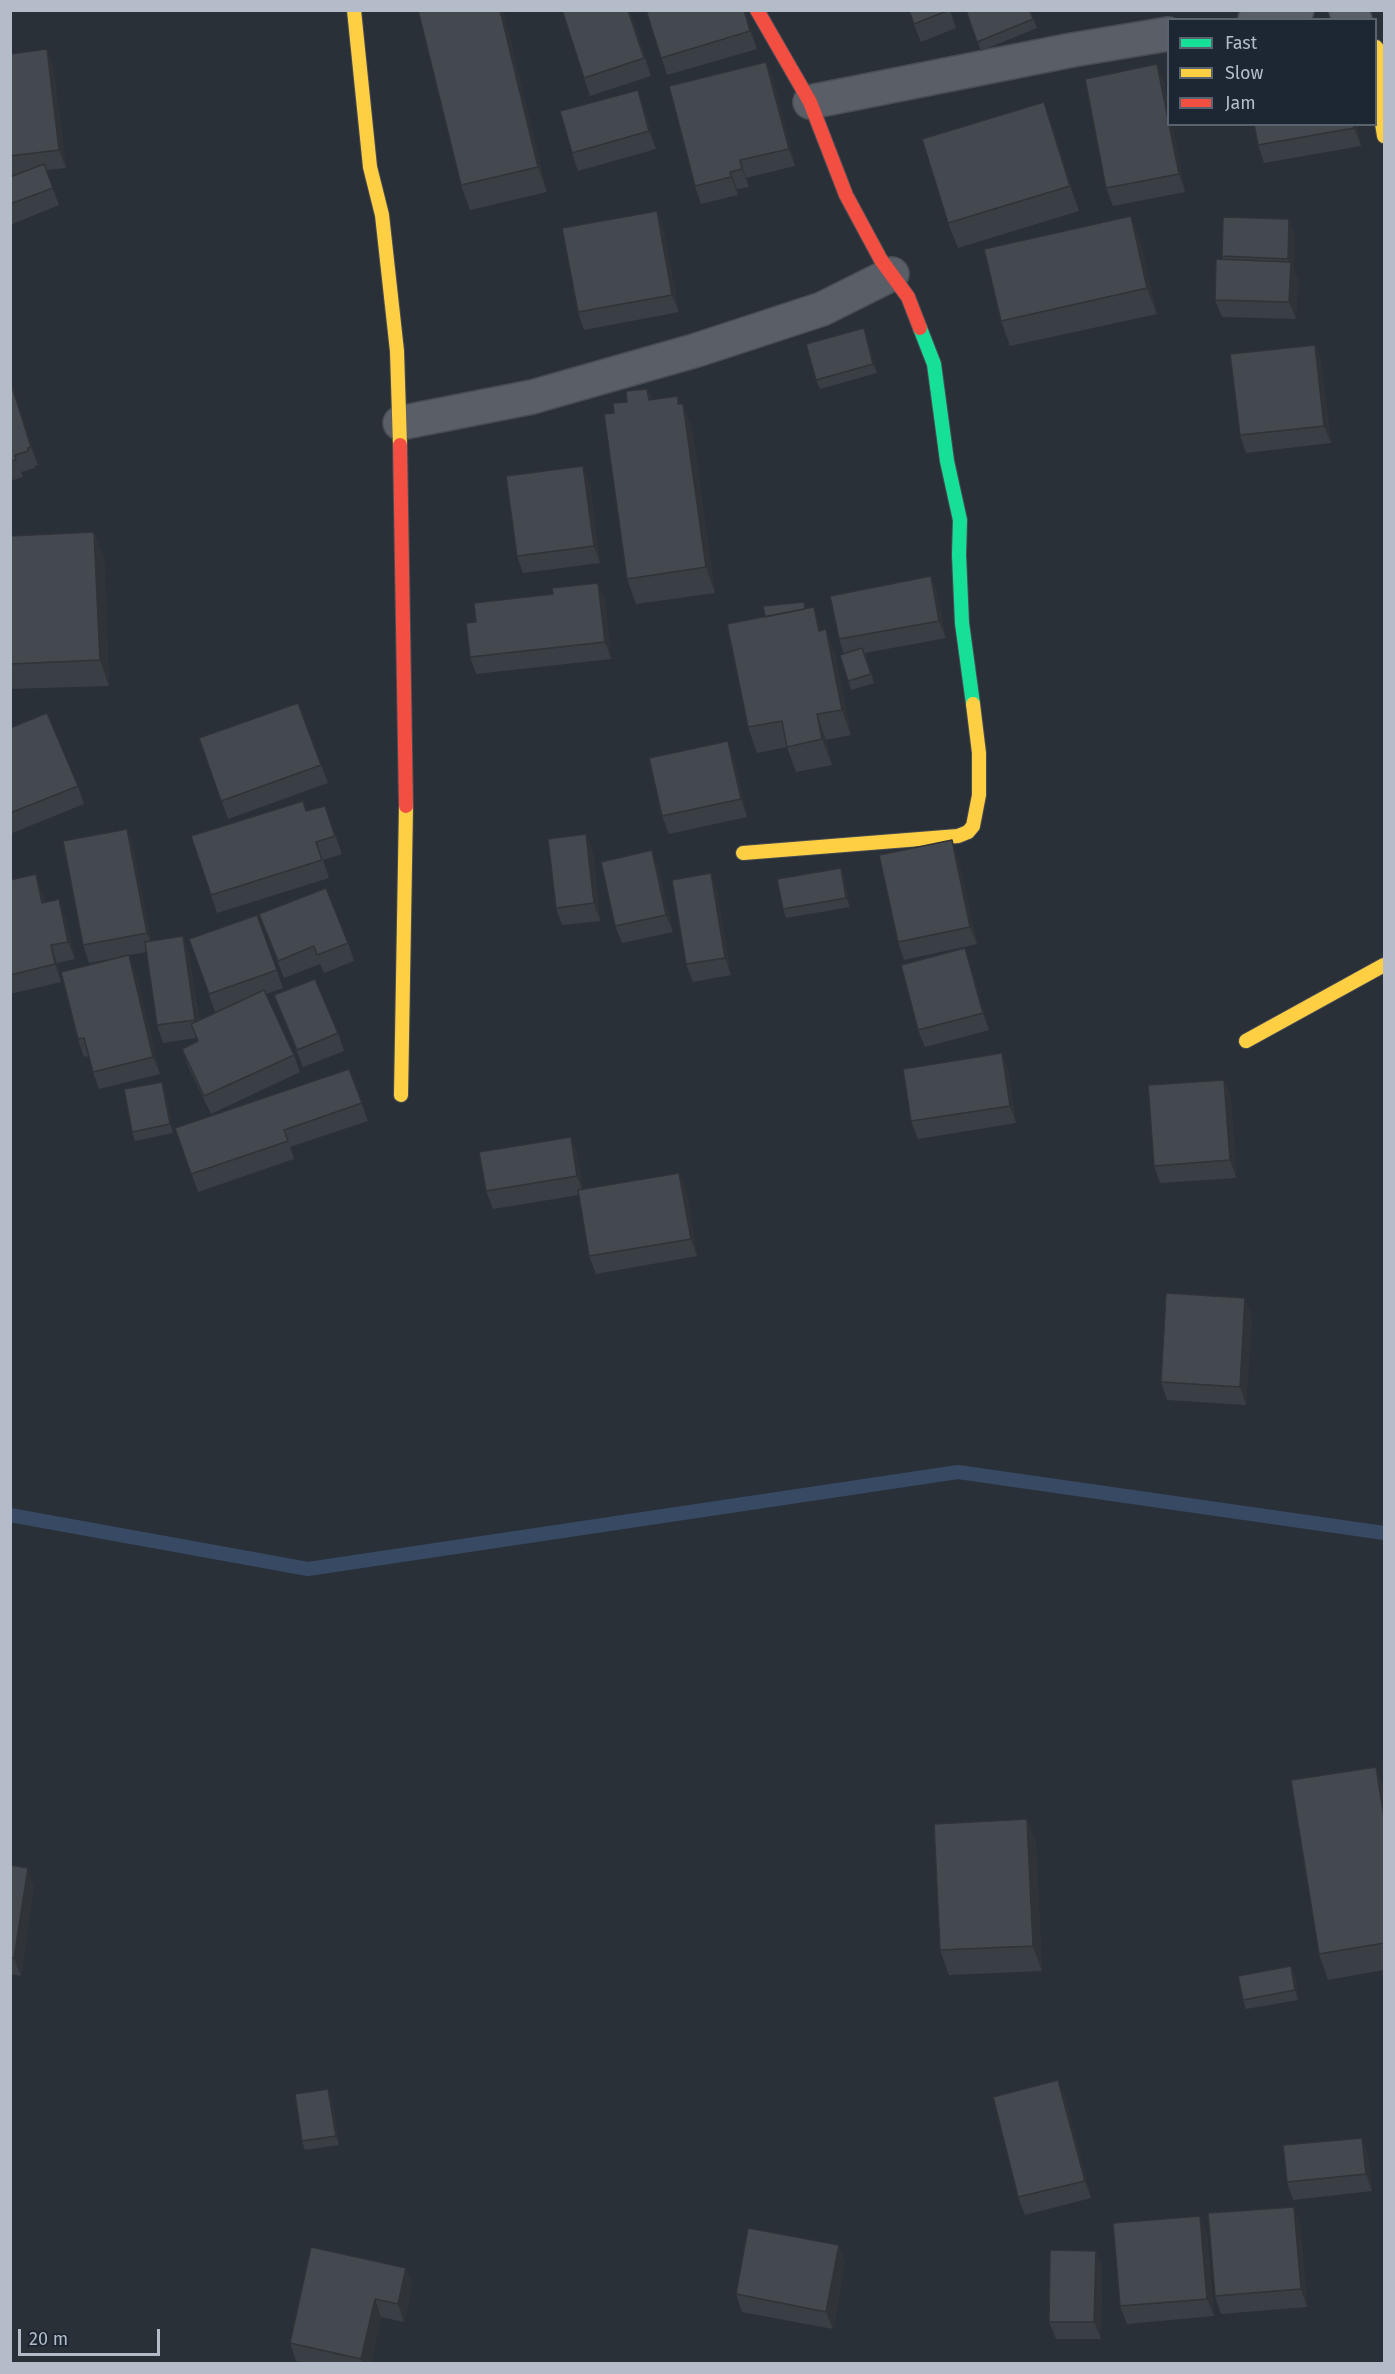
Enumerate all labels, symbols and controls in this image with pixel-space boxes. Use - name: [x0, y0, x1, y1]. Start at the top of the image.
- legend: [1167, 18, 1377, 126]
- text: Fast: [1225, 32, 1257, 54]
- text: Slow: [1225, 62, 1263, 84]
- text: Jam: [1225, 92, 1256, 114]
- scale bar: [21, 2317, 164, 2355]
- text: 20 m: [29, 2328, 68, 2350]

